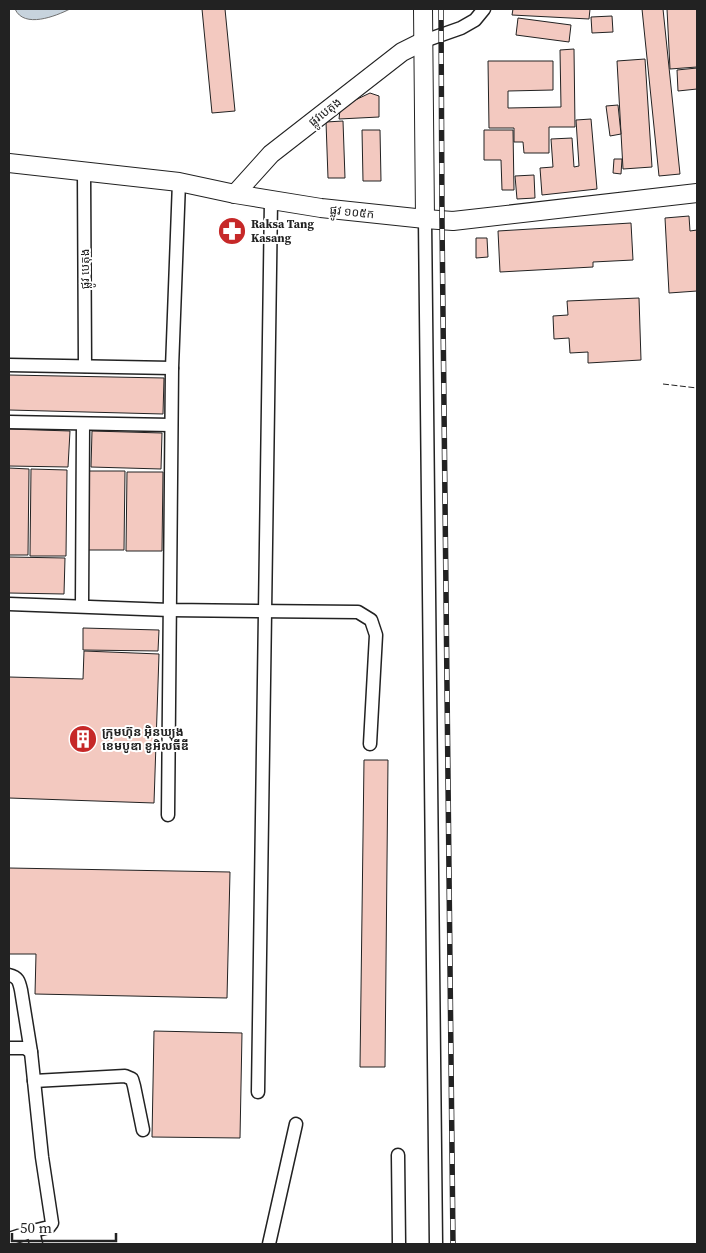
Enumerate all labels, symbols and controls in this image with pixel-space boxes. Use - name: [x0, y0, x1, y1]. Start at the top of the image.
- street label: ផ្លូវបេតុង: [305, 94, 346, 132]
- street label: ផ្លូវ ១០៥ក: [329, 202, 375, 225]
- pharmacy icon: Raksa Tang Kasang: [217, 216, 247, 246]
- place label: Raksa Tang Kasang: [251, 216, 314, 246]
- street label: ផ្លូវ បេតុង: [77, 249, 96, 289]
- building icon: ក្រុមហ៊ុន អ៊ិនឃ្យុង ខេមបូឌា ខូអិលធីឌី: [68, 724, 98, 754]
- place label: ក្រុមហ៊ុន អ៊ិនឃ្យុង ខេមបូឌា ខូអិលធីឌី: [102, 724, 189, 754]
- scale bar: [12, 1210, 116, 1242]
- text: 50 m: [20, 1217, 52, 1238]

